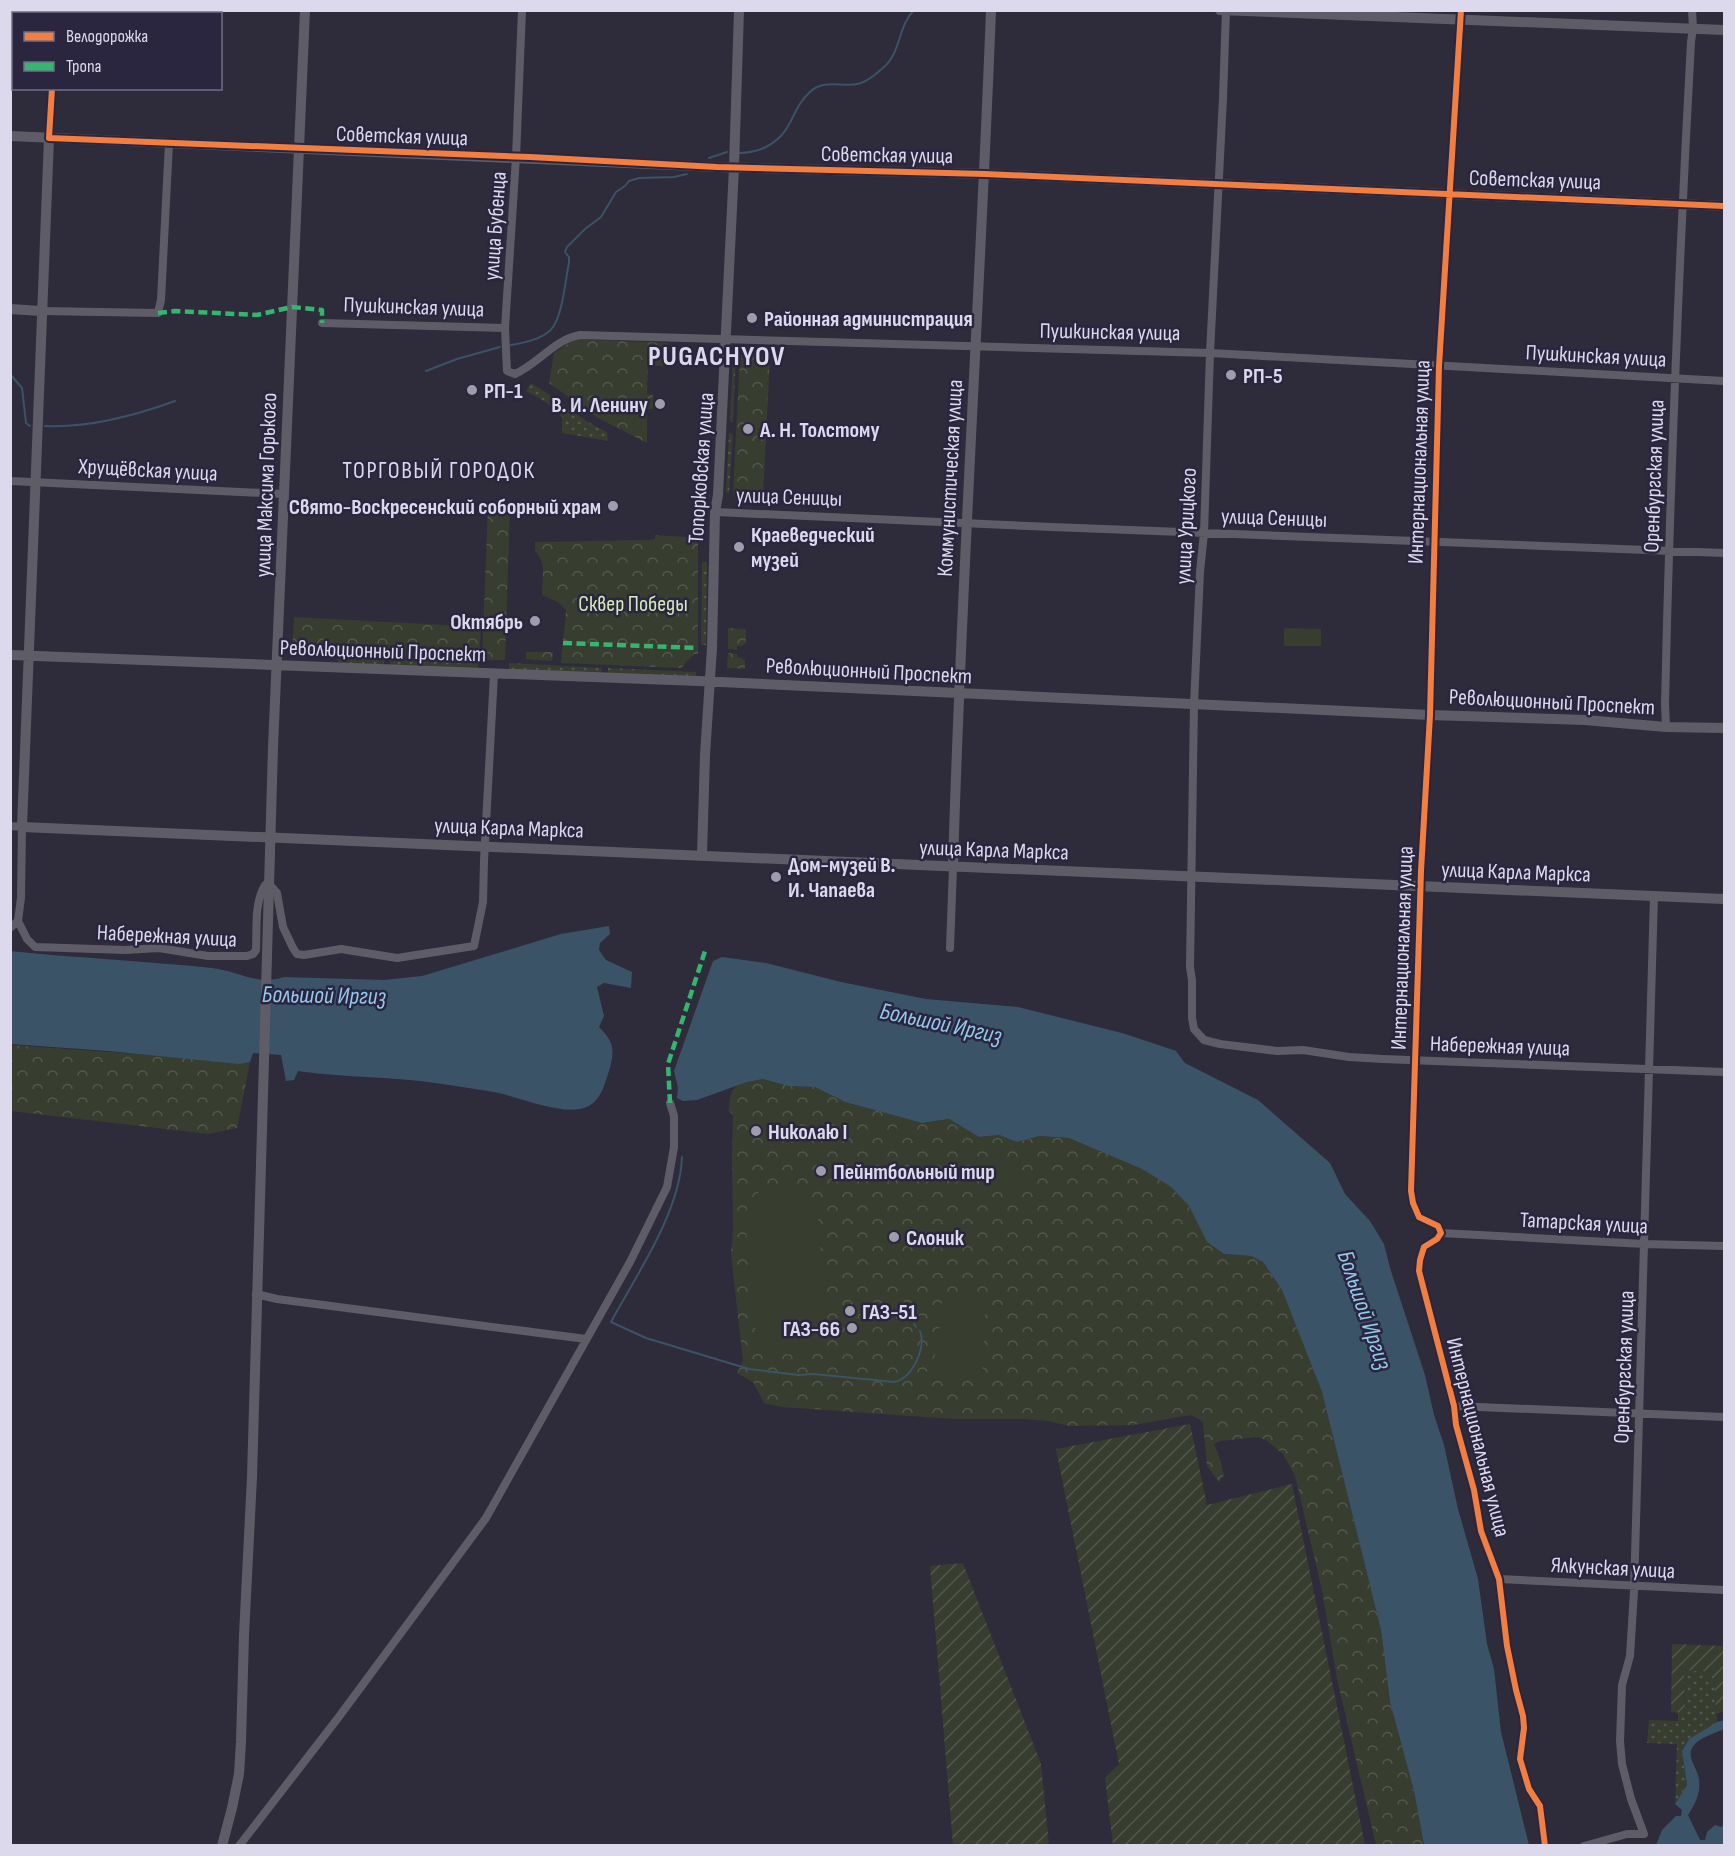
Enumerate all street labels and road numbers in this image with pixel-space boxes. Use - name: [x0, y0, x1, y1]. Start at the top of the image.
- street label: Советская улица: [335, 121, 469, 152]
- street label: Советская улица: [821, 141, 953, 170]
- street label: Советская улица: [1468, 165, 1602, 196]
- street label: улица Бубенца: [478, 171, 513, 282]
- street label: Пушкинская улица: [343, 292, 485, 323]
- street label: Пушкинская улица: [1039, 318, 1181, 347]
- street label: Пушкинская улица: [1525, 339, 1667, 374]
- street label: Интернациональная улица: [1402, 359, 1437, 565]
- street label: Коммунистическая улица: [932, 379, 969, 577]
- street label: улица Максима Горького: [250, 392, 283, 578]
- street label: Топорковская улица: [683, 392, 720, 544]
- street label: Оренбургская улица: [1638, 399, 1671, 553]
- street label: Хрущёвская улица: [77, 453, 218, 488]
- street label: улица Урицкого: [1170, 467, 1203, 585]
- street label: улица Сеницы: [736, 482, 842, 513]
- street label: улица Сеницы: [1221, 503, 1327, 534]
- street label: Революционный Проспект: [279, 634, 487, 669]
- street label: Революционный Проспект: [765, 653, 973, 690]
- street label: Революционный Проспект: [1448, 684, 1656, 721]
- street label: улица Карла Маркса: [434, 812, 584, 845]
- street label: улица Карла Маркса: [919, 834, 1069, 867]
- street label: Интернациональная улица: [1385, 845, 1420, 1051]
- street label: улица Карла Маркса: [1441, 856, 1591, 889]
- street label: Набережная улица: [96, 919, 238, 954]
- street label: Набережная улица: [1429, 1031, 1570, 1062]
- street label: Татарская улица: [1519, 1207, 1649, 1240]
- street label: Оренбургская улица: [1608, 1290, 1641, 1444]
- street label: Интернациональная улица: [1440, 1335, 1515, 1540]
- street label: Ялкунская улица: [1550, 1552, 1676, 1585]

